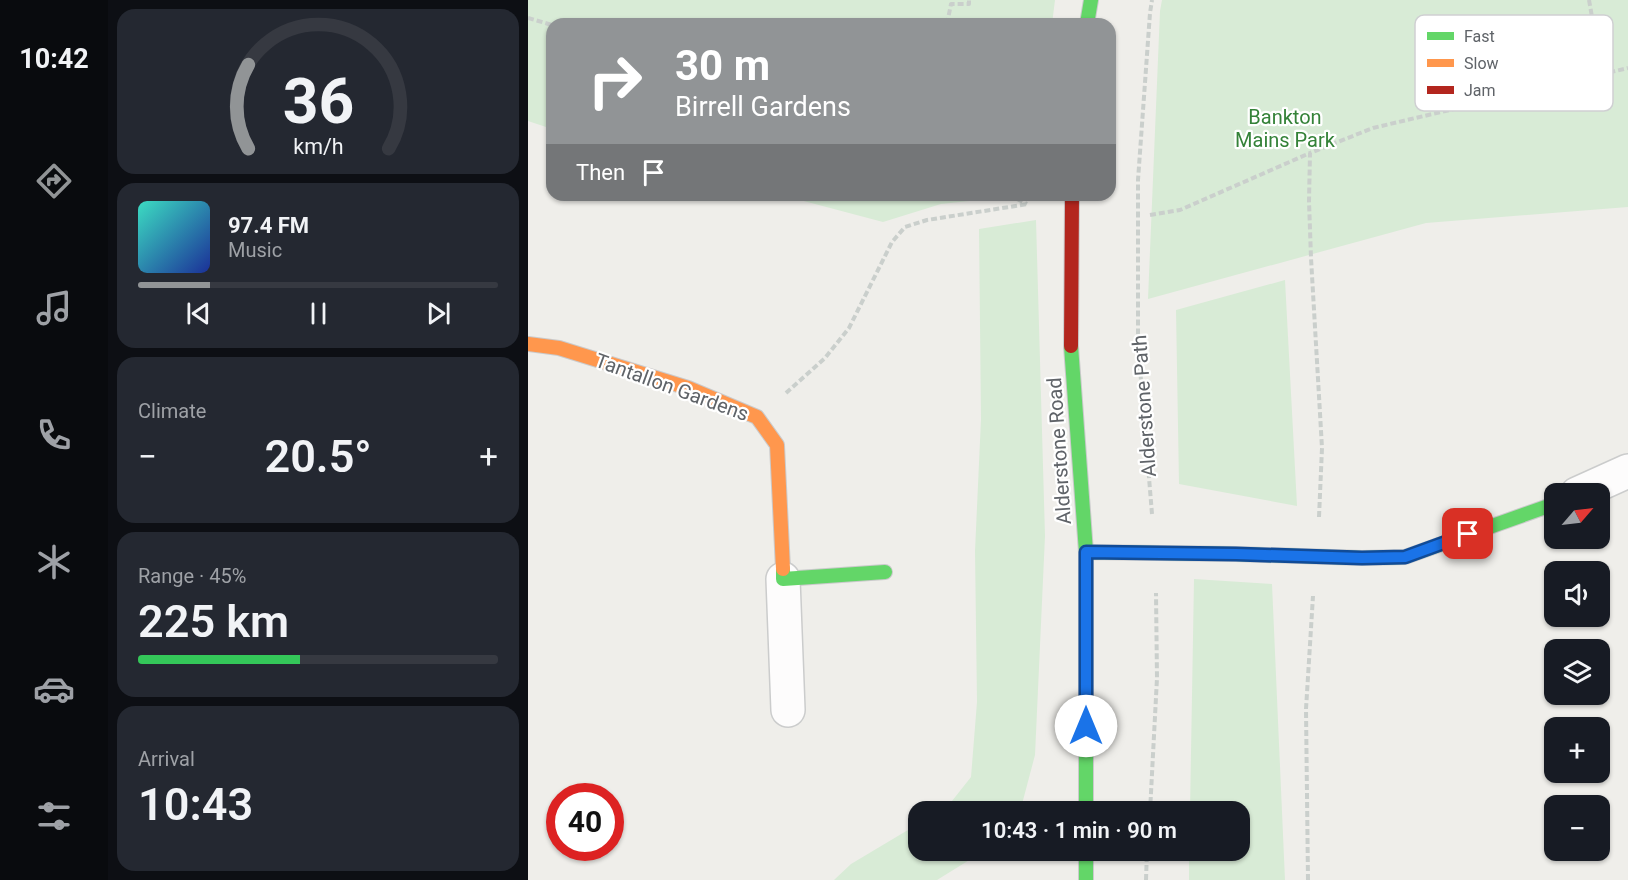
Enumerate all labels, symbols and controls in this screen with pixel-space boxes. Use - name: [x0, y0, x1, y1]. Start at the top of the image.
- legend: [1415, 15, 1613, 111]
- text: Fast: [1464, 27, 1495, 46]
- text: 30 m: [675, 41, 770, 90]
- icon: right: [576, 42, 654, 120]
- text: 10:42: [19, 43, 89, 75]
- text: Slow: [1464, 54, 1499, 73]
- text: 36: [282, 65, 354, 138]
- text: Jam: [1464, 81, 1496, 100]
- text: Birrell Gardens: [675, 91, 851, 123]
- park label: Bankton Mains Park: [1235, 105, 1336, 152]
- text: km/h: [293, 134, 343, 159]
- icon: arrive: [637, 156, 670, 189]
- icon: directions: [33, 160, 75, 202]
- text: Then: [576, 160, 625, 185]
- text: 97.4 FM: [228, 213, 309, 238]
- text: Music: [228, 238, 282, 262]
- icon: music: [33, 287, 75, 329]
- icon: previous: [182, 297, 215, 330]
- icon: pause: [302, 297, 335, 330]
- icon: next: [422, 297, 455, 330]
- street label: Alderstone Path: [1127, 334, 1161, 478]
- street label: Tantallon Gardens: [592, 348, 752, 426]
- street label: Alderstone Road: [1042, 377, 1076, 525]
- text: Climate: [138, 399, 206, 423]
- icon: phone: [33, 414, 75, 456]
- text: 20.5°: [264, 430, 372, 483]
- text: −: [138, 437, 157, 476]
- text: +: [479, 437, 498, 476]
- north arrow: [1544, 483, 1610, 549]
- map controls: [1544, 483, 1610, 861]
- pin: [1442, 508, 1493, 559]
- icon: arrive: [1451, 517, 1484, 550]
- icon: climate: [33, 541, 75, 583]
- button: sound: [1544, 561, 1610, 627]
- text: Range · 45%: [138, 564, 246, 588]
- text: 225 km: [138, 595, 289, 648]
- button: layers: [1544, 639, 1610, 705]
- icon: car: [33, 668, 75, 710]
- position arrow: [1054, 694, 1118, 758]
- button: +: [1544, 717, 1610, 783]
- text: Arrival: [138, 747, 195, 771]
- text: 10:43: [138, 778, 253, 831]
- speed limit sign: 40: [546, 783, 624, 861]
- icon: filters: [33, 795, 75, 837]
- button: −: [1544, 795, 1610, 861]
- text: 10:43 · 1 min · 90 m: [981, 818, 1177, 843]

